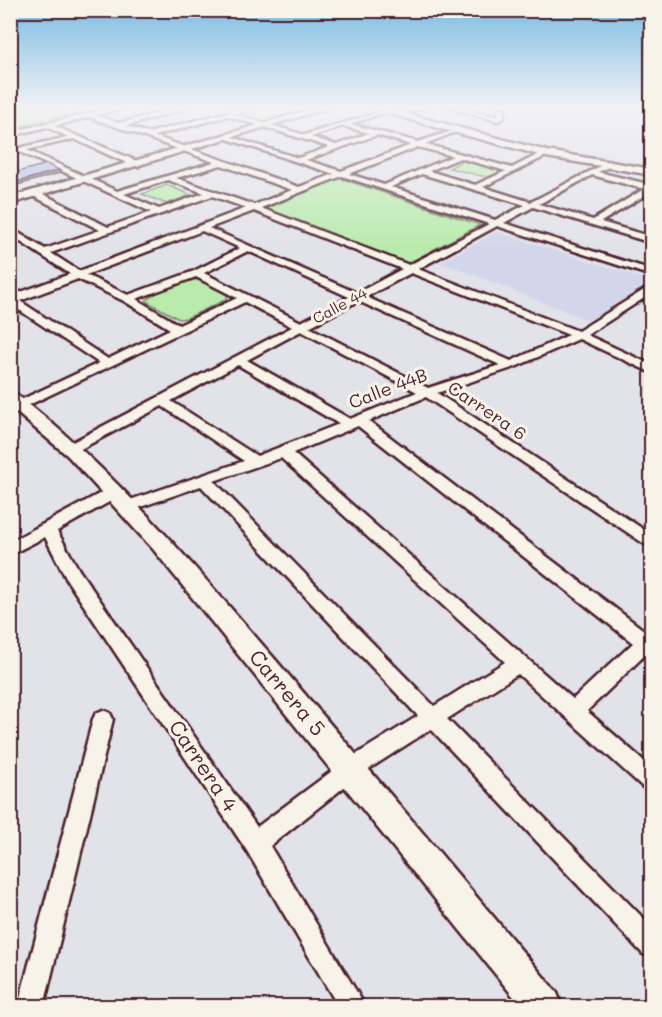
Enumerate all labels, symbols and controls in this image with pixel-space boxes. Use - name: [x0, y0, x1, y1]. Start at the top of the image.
- street label: Calle 44: [309, 282, 371, 328]
- street label: Calle 44B: [345, 362, 430, 414]
- street label: Carrera 6: [443, 375, 532, 445]
- street label: Carrera 5: [244, 643, 332, 741]
- street label: Carrera 4: [164, 714, 245, 817]

